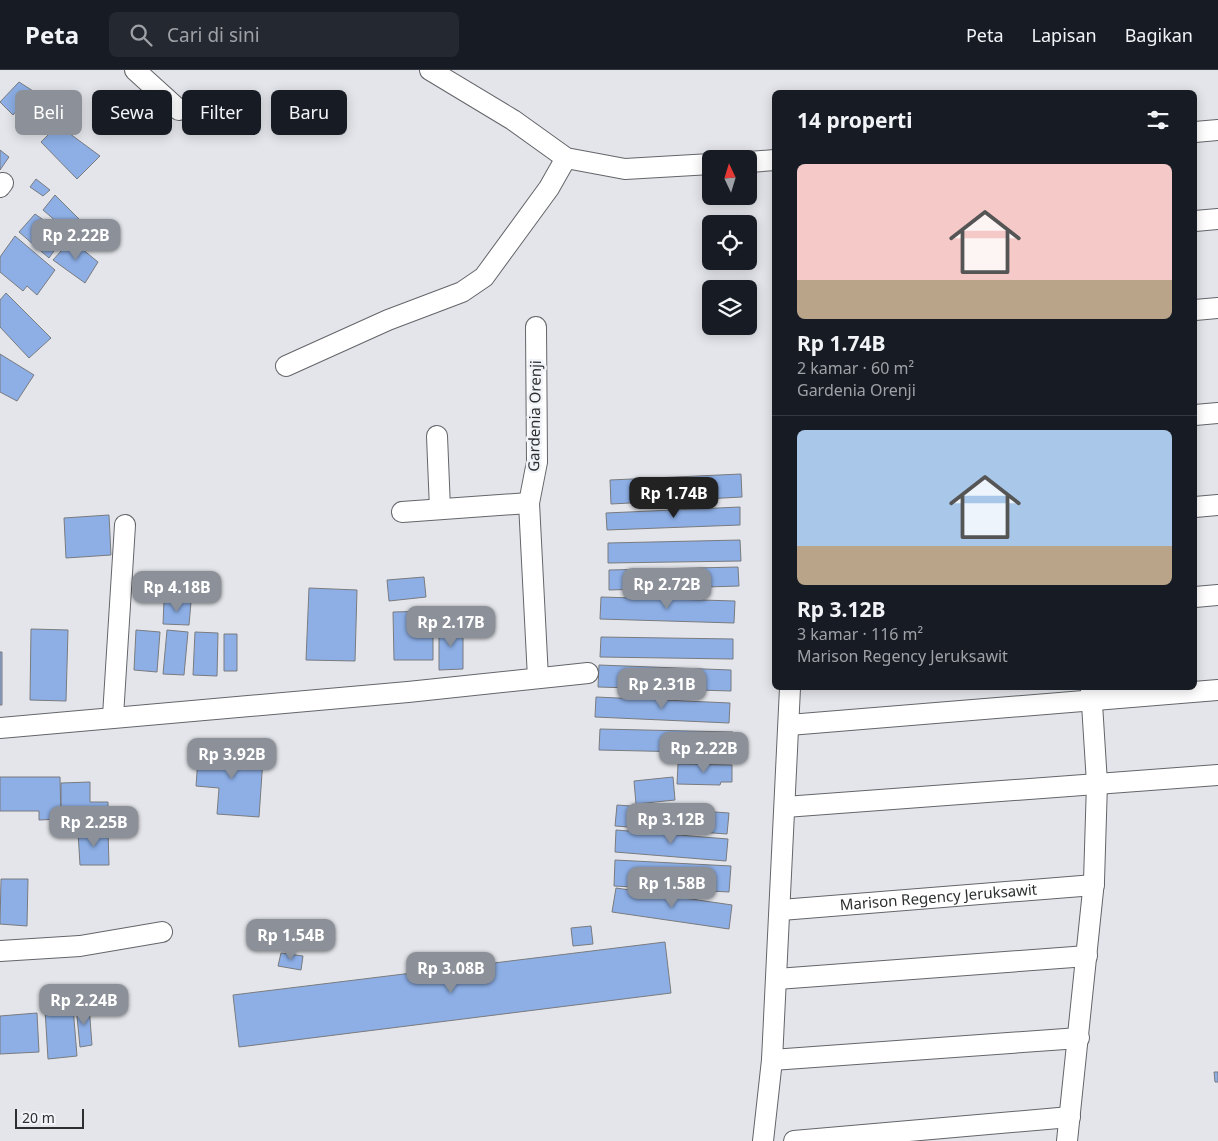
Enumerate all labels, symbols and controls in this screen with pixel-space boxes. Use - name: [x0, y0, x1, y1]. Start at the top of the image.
- search box: [109, 12, 459, 57]
- text: Peta: [25, 18, 79, 51]
- icon: search: [127, 21, 155, 49]
- text: Cari di sini: [167, 22, 260, 48]
- text: Peta: [966, 23, 1004, 47]
- text: Lapisan: [1032, 23, 1097, 47]
- text: Bagikan: [1125, 23, 1193, 47]
- chip: Beli: [15, 90, 82, 135]
- chip: Sewa: [92, 90, 172, 135]
- chip: Filter: [182, 90, 261, 135]
- chip: Baru: [271, 90, 347, 135]
- text: 14 properti: [797, 106, 912, 134]
- icon: filters: [1144, 106, 1172, 134]
- north arrow: [702, 150, 758, 205]
- map controls: [702, 150, 757, 335]
- icon: home: [940, 197, 1030, 287]
- button: locate: [702, 215, 757, 270]
- pin: Rp 2.22B: [24, 218, 128, 261]
- text: Rp 2.22B: [42, 224, 110, 246]
- button: layers: [702, 280, 757, 335]
- text: Rp 1.74B: [797, 329, 885, 357]
- text: 2 kamar · 60 m²: [797, 357, 914, 379]
- street label: Gardenia Orenji: [523, 360, 545, 472]
- text: Gardenia Orenji: [797, 379, 916, 401]
- icon: home: [940, 462, 1030, 552]
- pin: Rp 1.74B: [622, 476, 726, 519]
- text: Rp 1.74B: [640, 482, 708, 504]
- pin: Rp 2.72B: [615, 568, 719, 610]
- pin: Rp 4.18B: [125, 570, 229, 613]
- text: Rp 2.72B: [633, 573, 701, 595]
- text: Rp 4.18B: [143, 576, 211, 598]
- text: Rp 3.12B: [797, 595, 885, 623]
- pin: Rp 2.17B: [399, 606, 503, 648]
- text: Rp 2.17B: [417, 611, 485, 633]
- text: 3 kamar · 116 m²: [797, 623, 923, 645]
- text: Marison Regency Jeruksawit: [797, 645, 1008, 667]
- pin: Rp 2.31B: [610, 668, 714, 710]
- text: Rp 2.31B: [628, 673, 696, 695]
- pin: Rp 2.22B: [652, 732, 756, 774]
- text: Rp 2.22B: [670, 737, 738, 759]
- pin: Rp 3.92B: [180, 738, 284, 780]
- text: Rp 3.92B: [198, 743, 266, 765]
- pin: Rp 3.12B: [619, 802, 723, 845]
- pin: Rp 2.25B: [42, 806, 146, 848]
- text: Rp 3.12B: [637, 808, 705, 830]
- text: Rp 2.25B: [60, 811, 128, 833]
- pin: Rp 1.58B: [620, 866, 724, 909]
- text: Rp 1.58B: [638, 872, 706, 894]
- street label: Marison Regency Jeruksawit: [839, 879, 1038, 914]
- pin: Rp 1.54B: [239, 918, 343, 961]
- text: Rp 1.54B: [257, 924, 325, 946]
- pin: Rp 3.08B: [399, 952, 503, 994]
- text: Rp 3.08B: [417, 957, 485, 979]
- pin: Rp 2.24B: [32, 984, 136, 1026]
- text: Rp 2.24B: [50, 989, 118, 1011]
- scale bar: [15, 1106, 84, 1129]
- text: 20 m: [22, 1108, 55, 1127]

